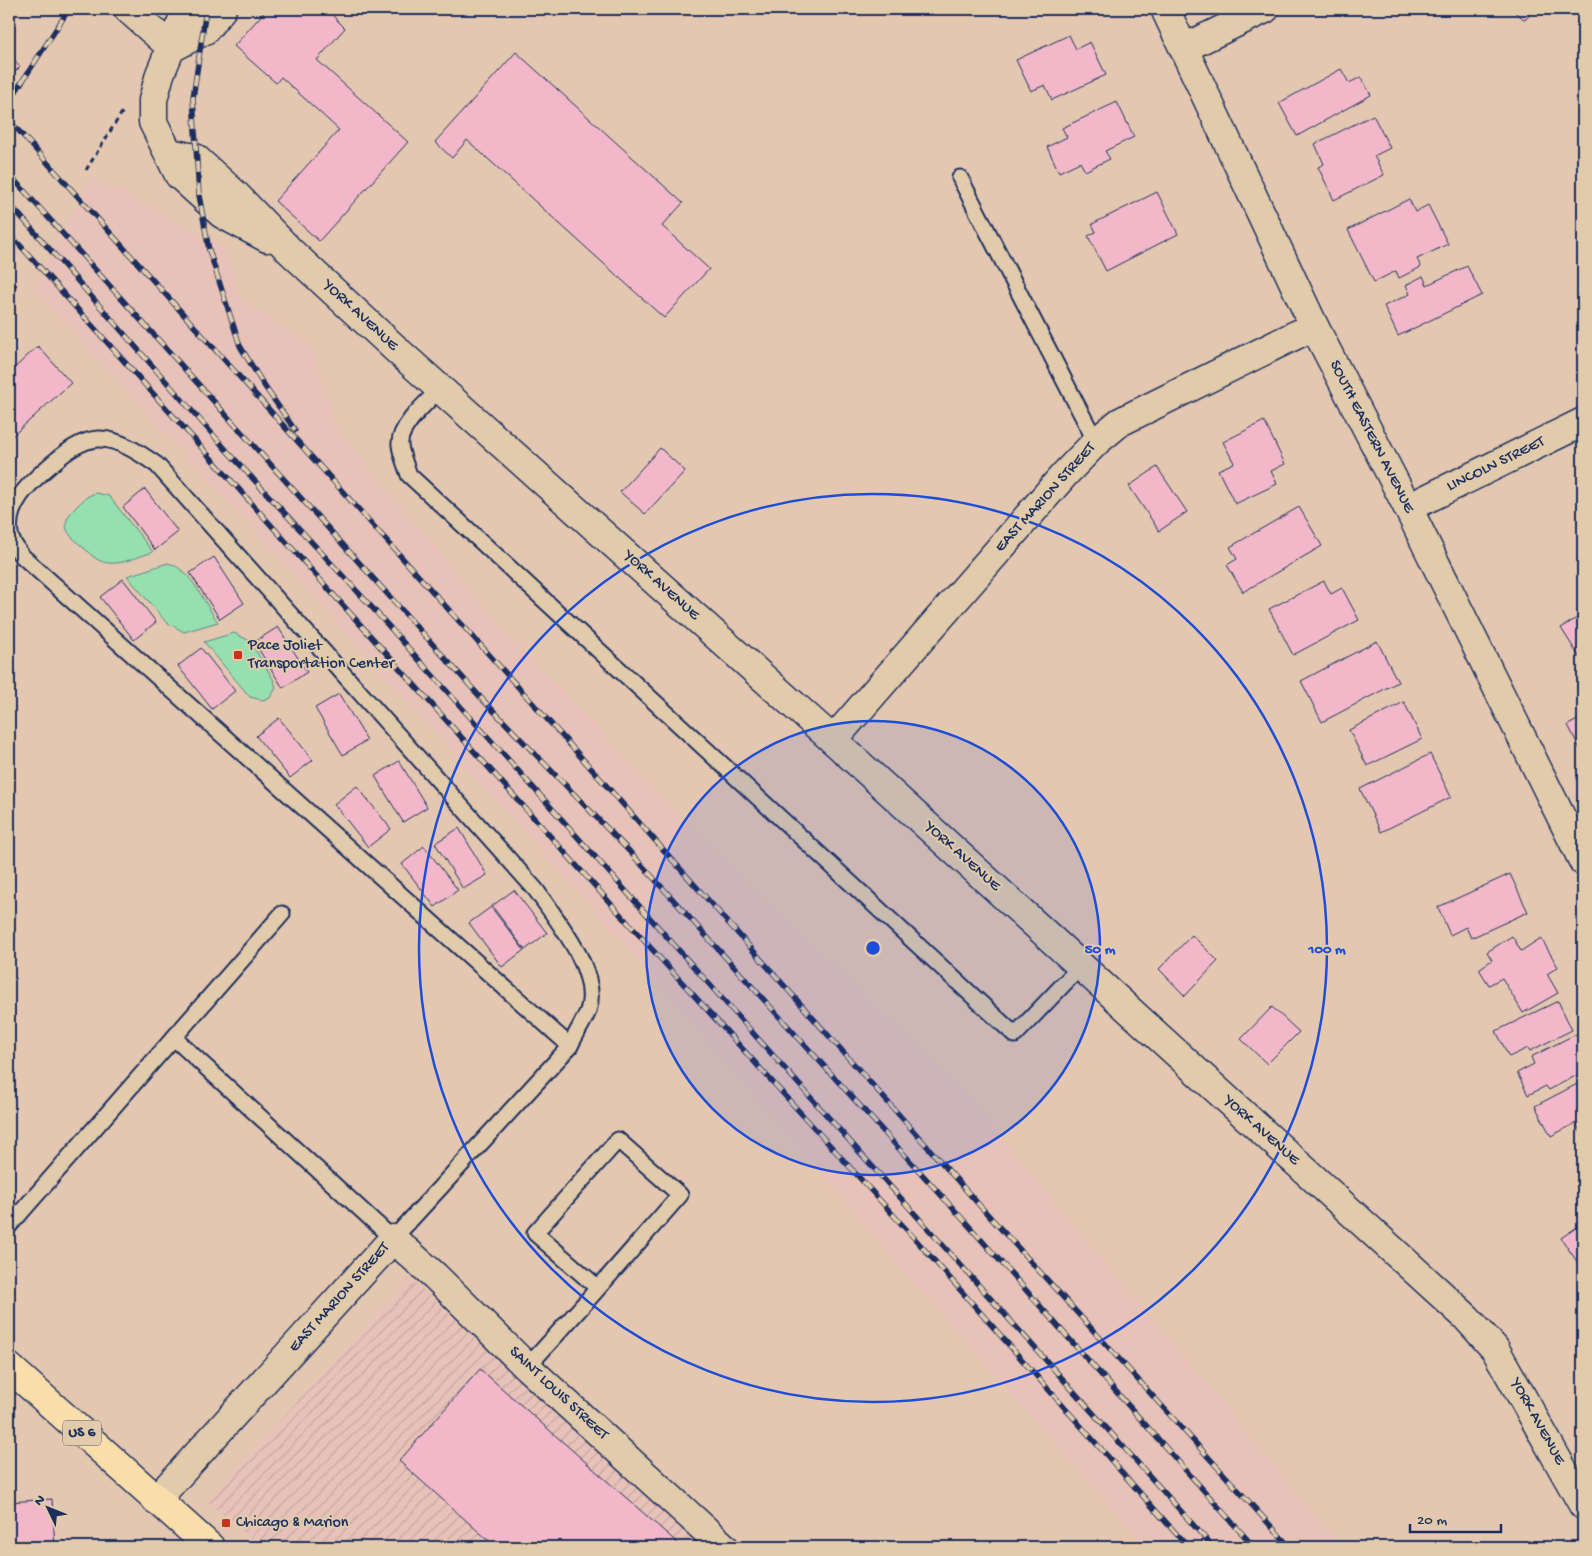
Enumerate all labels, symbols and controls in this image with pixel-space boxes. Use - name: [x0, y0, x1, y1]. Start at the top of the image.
- street label: YORK AVENUE: [317, 275, 402, 356]
- street label: SOUTH EASTERN AVENUE: [1324, 357, 1418, 517]
- street label: LINCOLN STREET: [1444, 433, 1549, 497]
- street label: EAST MARION STREET: [992, 438, 1101, 557]
- street label: YORK AVENUE: [617, 545, 704, 626]
- place label: Pace Joliet Transportation Center: [247, 637, 395, 674]
- marker: Pace Joliet Transportation Center: [232, 649, 244, 661]
- street label: YORK AVENUE: [918, 816, 1005, 897]
- centre of rings: [864, 939, 882, 957]
- text: 50 m: [1085, 941, 1116, 959]
- text: 100 m: [1307, 941, 1346, 959]
- street label: YORK AVENUE: [1217, 1090, 1304, 1171]
- street label: EAST MARION STREET: [286, 1238, 395, 1357]
- street label: SAINT LOUIS STREET: [504, 1343, 612, 1445]
- street label: YORK AVENUE: [1504, 1374, 1569, 1469]
- road number: US 6: [63, 1420, 101, 1446]
- north arrow: [22, 1484, 72, 1534]
- text: N: [31, 1492, 50, 1510]
- scale bar: [1410, 1501, 1501, 1533]
- text: 20 m: [1417, 1512, 1447, 1530]
- place label: Chicago & Marion: [236, 1514, 349, 1533]
- marker: Chicago & Marion: [220, 1517, 232, 1529]

